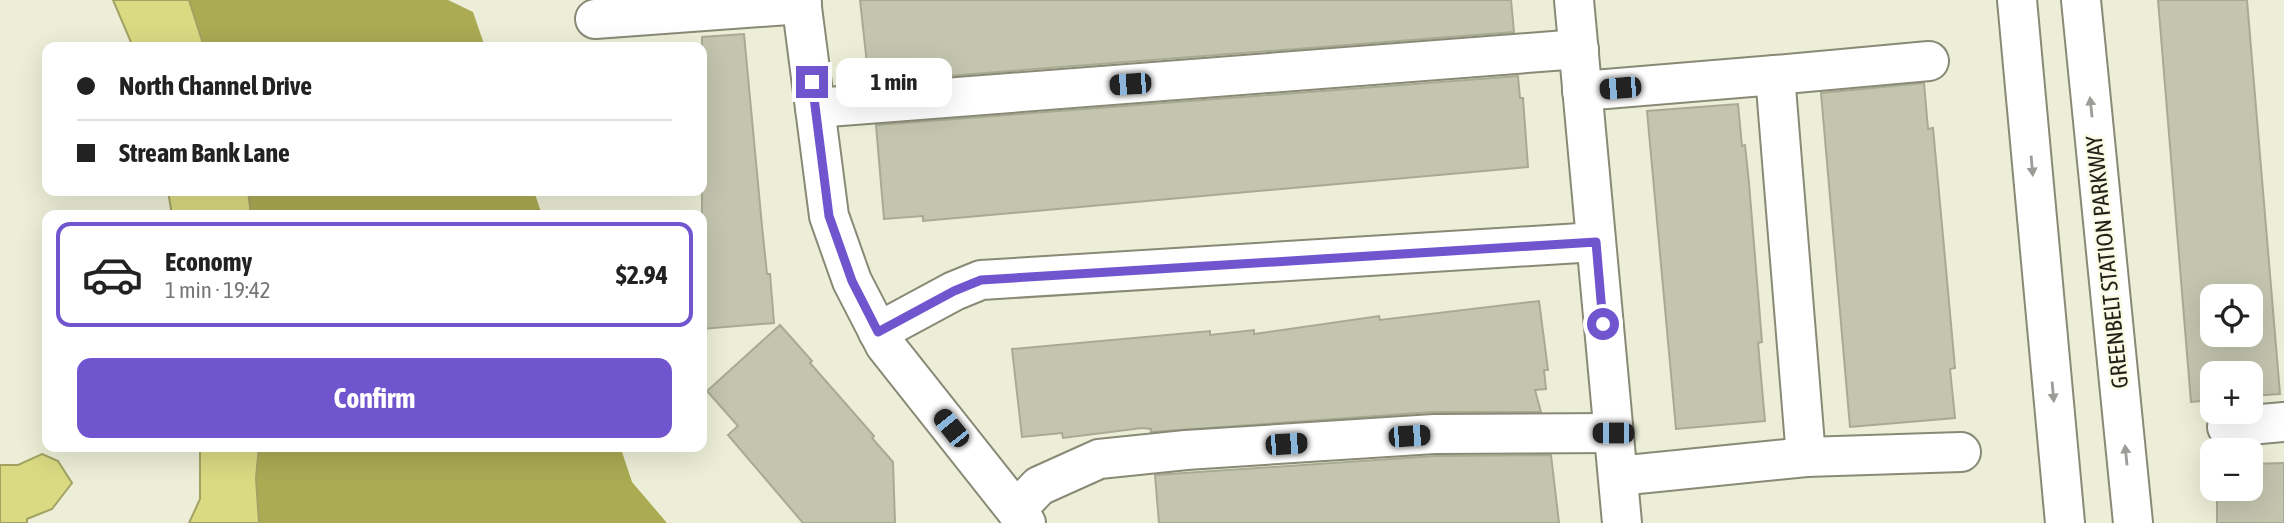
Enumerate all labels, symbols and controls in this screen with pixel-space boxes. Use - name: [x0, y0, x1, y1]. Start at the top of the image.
- callout: 1 min: [836, 57, 952, 106]
- route end: [796, 66, 828, 98]
- text: 1 min: [871, 69, 917, 95]
- text: North Channel Drive: [119, 71, 312, 101]
- car: [1109, 72, 1152, 96]
- car: [1599, 76, 1642, 100]
- one-way arrow: [2086, 96, 2097, 118]
- street label: GREENBELT STATION PARKWAY: [2081, 134, 2133, 390]
- text: Stream Bank Lane: [119, 138, 290, 168]
- one-way arrow: [2027, 155, 2038, 177]
- icon: car: [81, 243, 144, 306]
- text: Economy: [165, 247, 252, 277]
- text: $2.94: [616, 260, 668, 290]
- text: 1 min · 19:42: [165, 277, 271, 303]
- map controls: [2200, 284, 2263, 501]
- button: locate: [2200, 284, 2263, 347]
- route start: [1587, 308, 1619, 340]
- button: Confirm: [77, 358, 672, 438]
- button: +: [2200, 361, 2263, 424]
- one-way arrow: [2048, 381, 2059, 403]
- car: [930, 405, 973, 451]
- car: [1593, 423, 1635, 444]
- car: [1388, 424, 1431, 448]
- car: [1265, 432, 1308, 456]
- button: −: [2200, 438, 2263, 501]
- one-way arrow: [2120, 444, 2131, 466]

